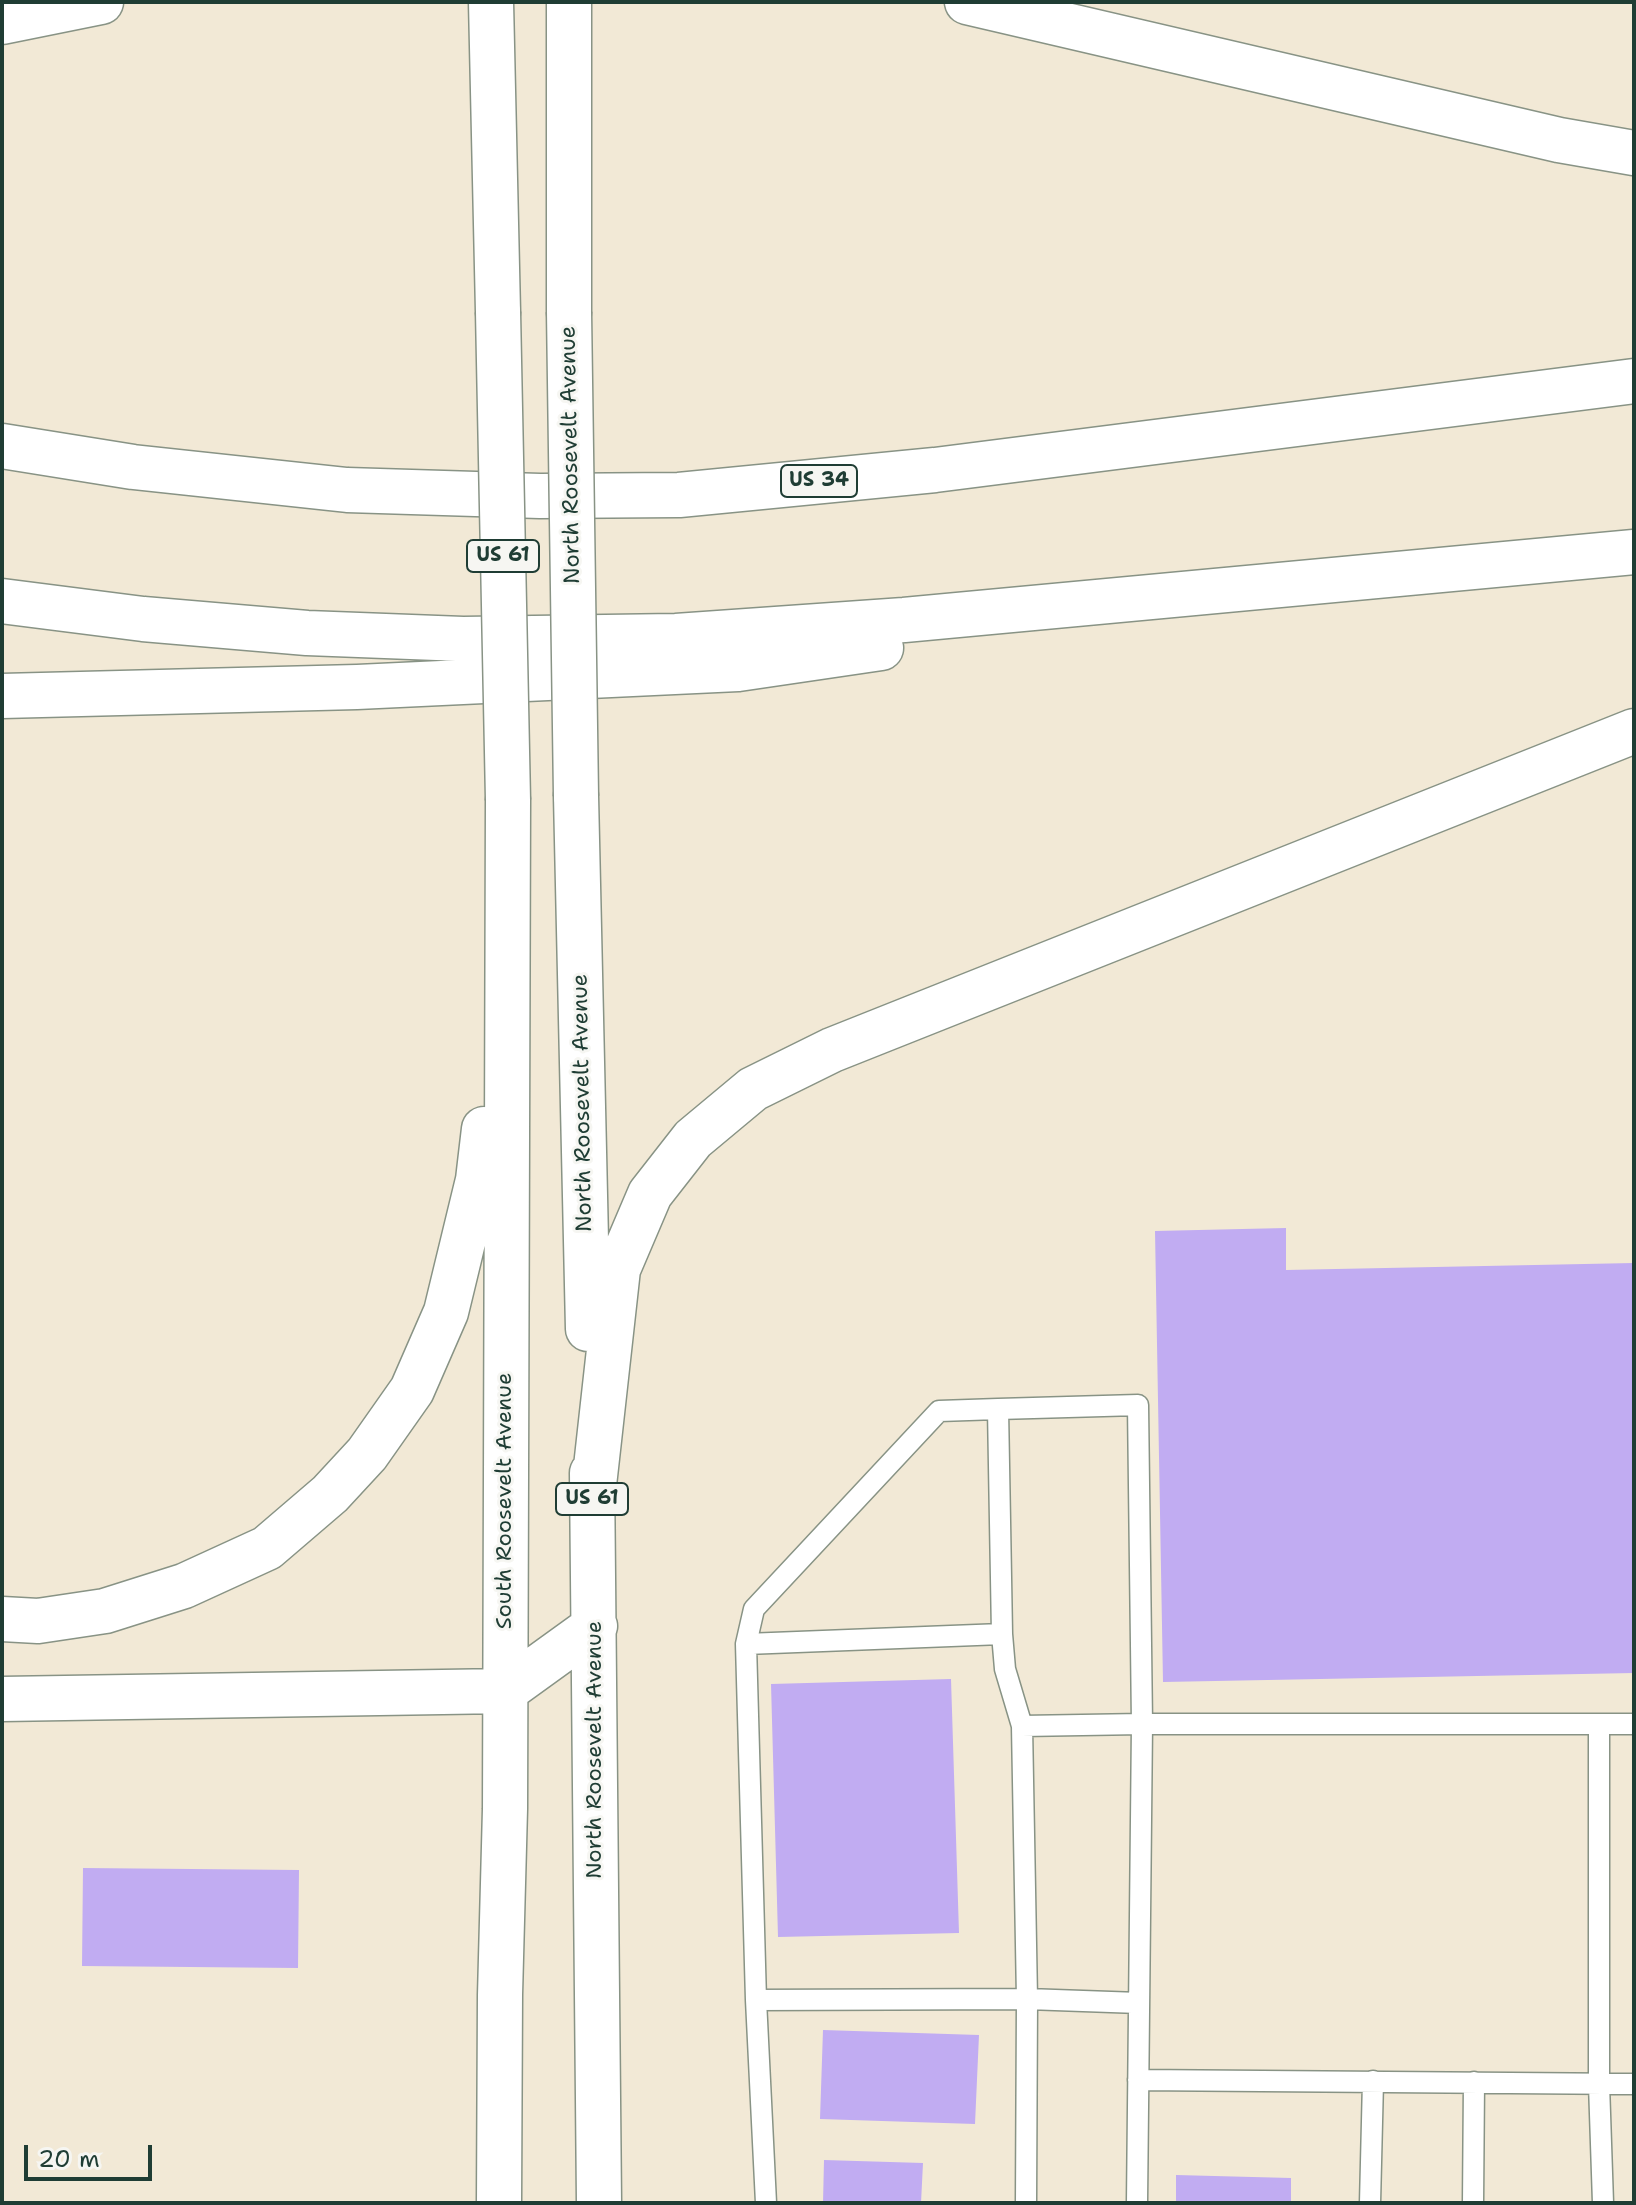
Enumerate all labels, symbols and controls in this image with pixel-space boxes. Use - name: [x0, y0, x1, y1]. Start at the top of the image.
- street label: North Roosevelt Avenue: [556, 326, 586, 584]
- road number: US 34: [781, 465, 857, 497]
- road number: US 61: [467, 540, 539, 572]
- street label: North Roosevelt Avenue: [568, 974, 598, 1232]
- street label: South Roosevelt Avenue: [492, 1373, 518, 1629]
- road number: US 61: [556, 1483, 628, 1515]
- street label: North Roosevelt Avenue: [582, 1621, 608, 1879]
- scale bar: [28, 2129, 156, 2179]
- text: 20 m: [38, 2143, 100, 2175]

